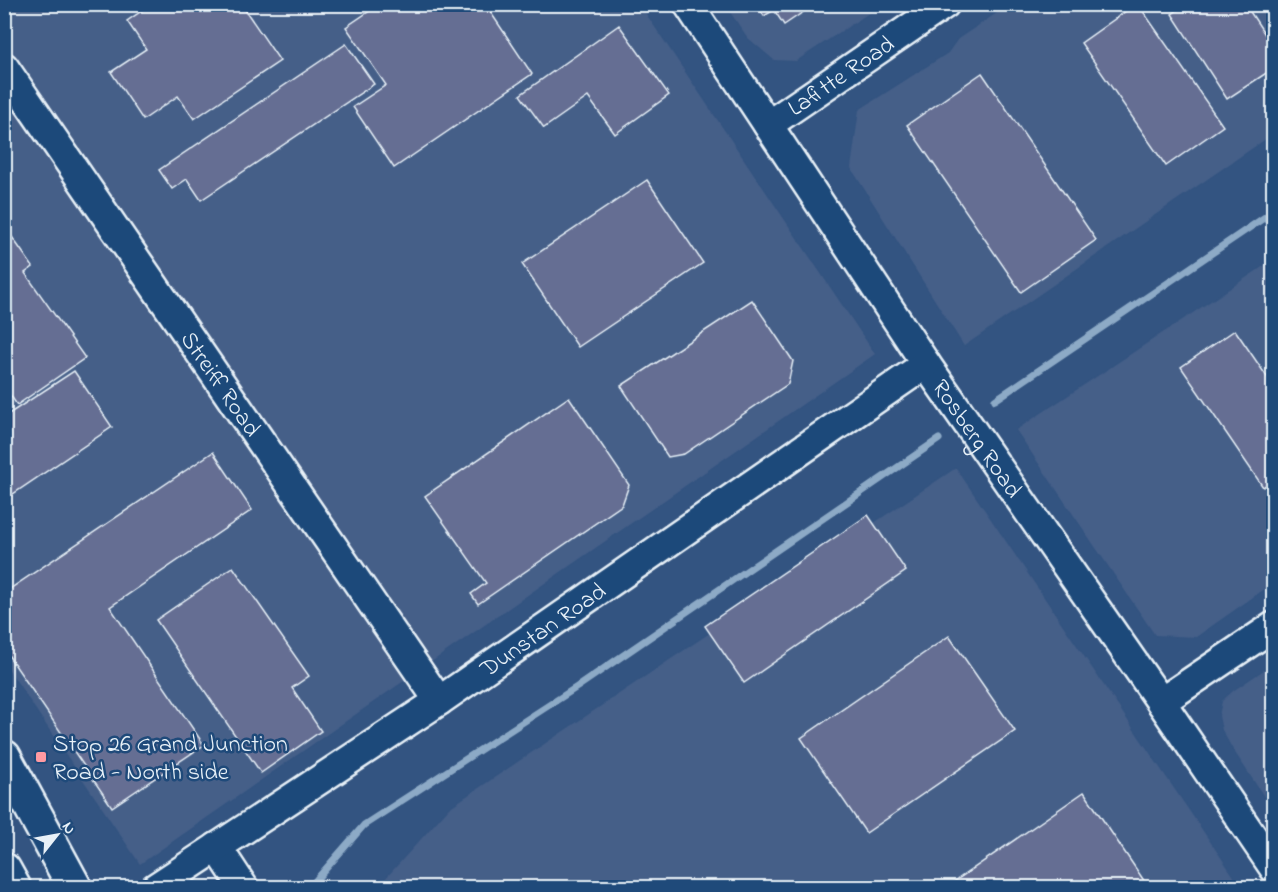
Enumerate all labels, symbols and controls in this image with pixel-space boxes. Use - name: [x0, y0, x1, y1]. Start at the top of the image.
- street label: Lafitte Road: [782, 28, 903, 126]
- street label: Streiff Road: [170, 325, 268, 445]
- street label: Rosberg Road: [922, 373, 1030, 507]
- street label: Dunstan Road: [473, 575, 615, 688]
- place label: Stop 26 Grand Junction Road - North side: [53, 728, 288, 791]
- marker: Stop 26 Grand Junction Road - North side: [34, 750, 48, 764]
- north arrow: [27, 805, 87, 865]
- text: N: [55, 817, 81, 839]

